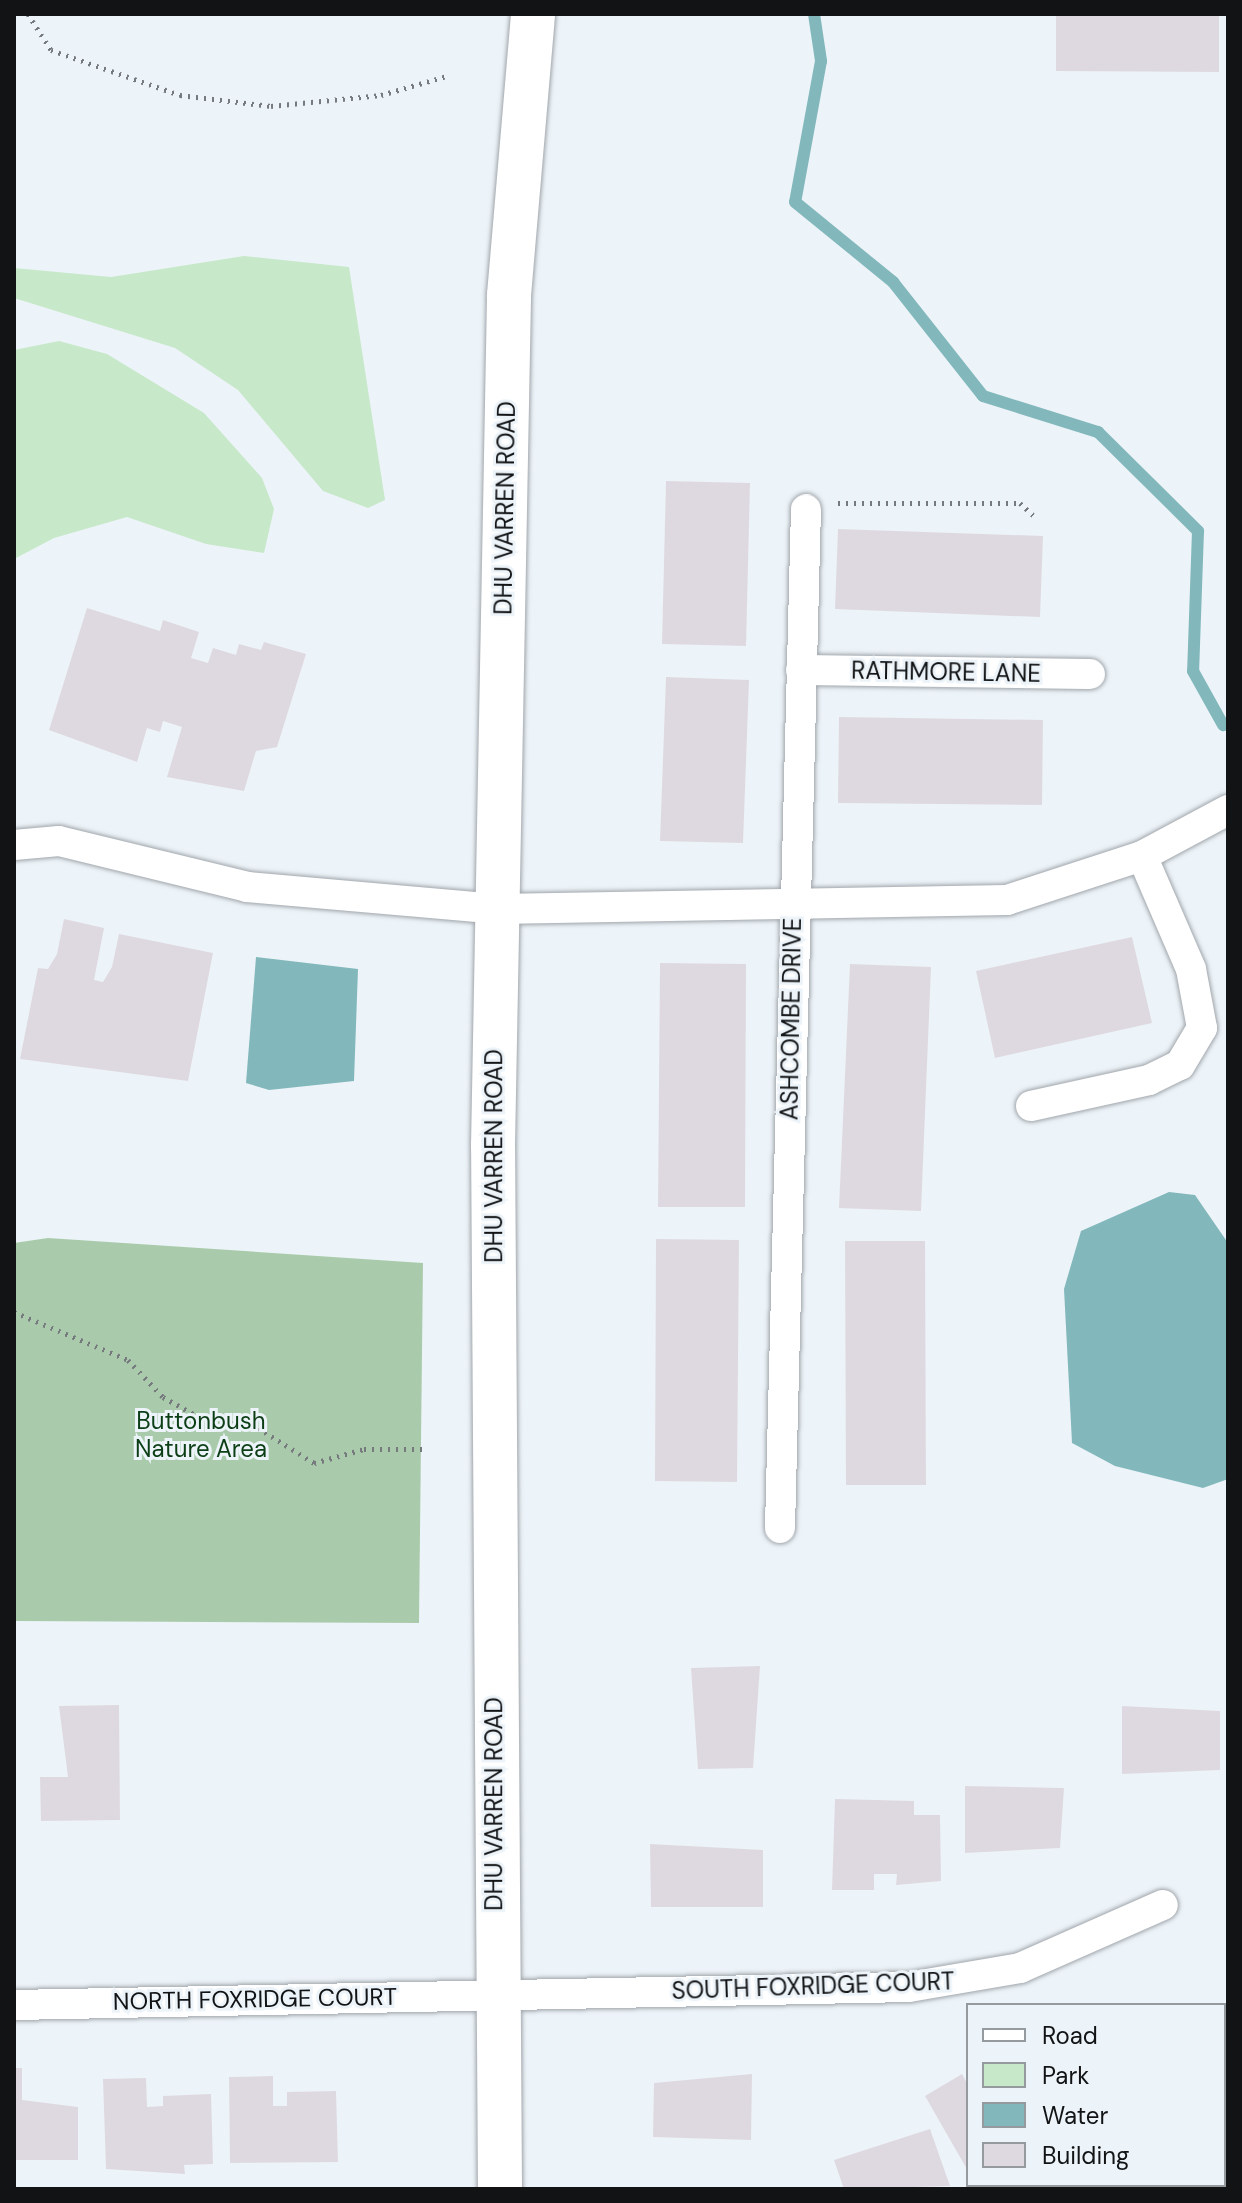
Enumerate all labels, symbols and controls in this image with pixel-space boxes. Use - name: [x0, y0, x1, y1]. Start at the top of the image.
- street label: DHU VARREN ROAD: [489, 401, 521, 615]
- street label: RATHMORE LANE: [851, 656, 1041, 688]
- street label: ASHCOMBE DRIVE: [775, 917, 807, 1121]
- street label: DHU VARREN ROAD: [480, 1049, 508, 1263]
- park label: Buttonbush Nature Area: [135, 1407, 267, 1463]
- street label: DHU VARREN ROAD: [480, 1697, 508, 1911]
- street label: SOUTH FOXRIDGE COURT: [671, 1967, 955, 2005]
- street label: NORTH FOXRIDGE COURT: [113, 1982, 397, 2016]
- legend: [966, 2003, 1226, 2187]
- text: Road: [1042, 2020, 1098, 2051]
- text: Park: [1042, 2060, 1089, 2091]
- text: Water: [1042, 2100, 1108, 2131]
- text: Building: [1042, 2140, 1129, 2171]

